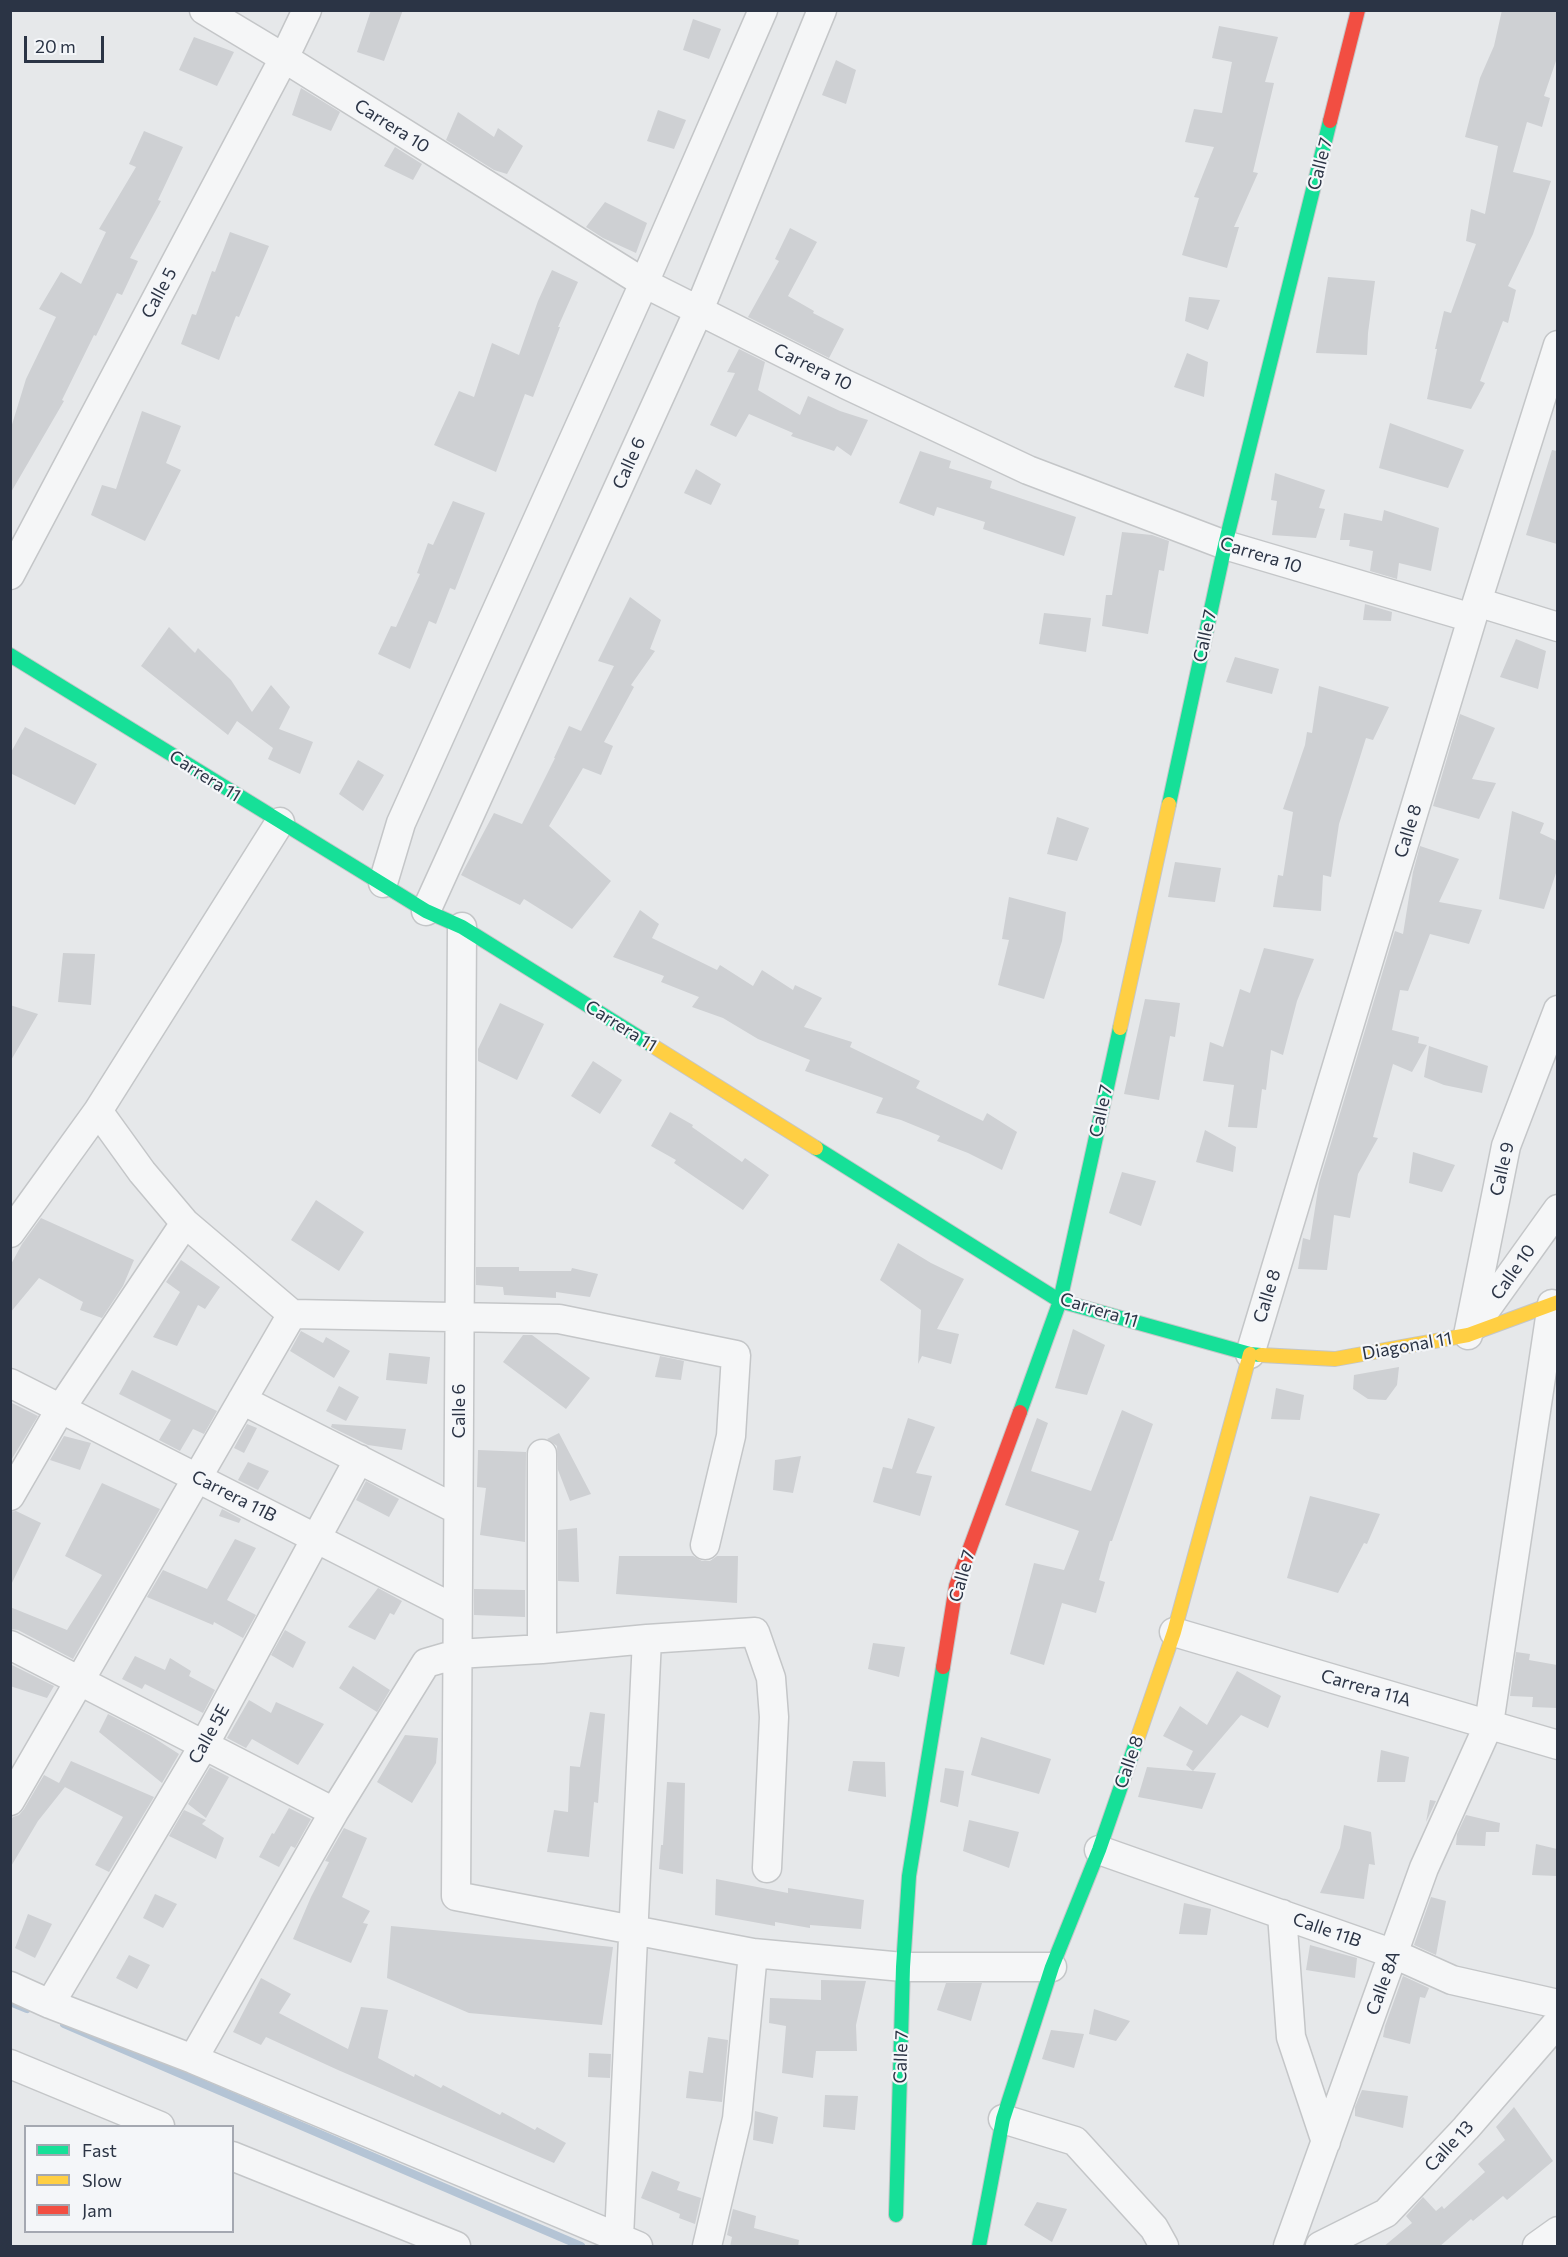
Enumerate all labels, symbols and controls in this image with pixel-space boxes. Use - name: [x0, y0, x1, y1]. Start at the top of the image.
- scale bar: [27, 24, 106, 62]
- text: 20 m: [35, 35, 76, 57]
- street label: Carrera 10: [350, 94, 434, 158]
- street label: Calle 7: [1303, 136, 1337, 192]
- street label: Calle 5: [137, 264, 181, 322]
- street label: Carrera 10: [770, 339, 856, 395]
- street label: Calle 6: [608, 434, 650, 492]
- street label: Carrera 10: [1217, 532, 1305, 578]
- street label: Calle 7: [1189, 608, 1221, 664]
- street label: Carrera 11: [165, 745, 245, 807]
- street label: Calle 8: [1390, 802, 1426, 860]
- street label: Carrera 11: [581, 995, 661, 1057]
- street label: Calle 7: [1085, 1083, 1117, 1139]
- street label: Calle 9: [1485, 1140, 1519, 1198]
- street label: Calle 10: [1486, 1240, 1540, 1304]
- street label: Calle 8: [1249, 1267, 1285, 1325]
- street label: Carrera 11: [1057, 1288, 1141, 1332]
- street label: Diagonal 11: [1360, 1327, 1454, 1365]
- street label: Calle 6: [448, 1384, 470, 1438]
- street label: Carrera 11B: [188, 1465, 280, 1527]
- street label: Calle 7: [944, 1547, 980, 1605]
- street label: Carrera 11A: [1318, 1665, 1414, 1711]
- street label: Calle 5E: [184, 1700, 234, 1768]
- street label: Calle 8: [1110, 1733, 1148, 1791]
- street label: Calle 11B: [1290, 1908, 1364, 1952]
- street label: Calle 8A: [1361, 1948, 1405, 2018]
- street label: Calle 7: [889, 2030, 913, 2084]
- street label: Calle 13: [1420, 2116, 1478, 2176]
- legend: [24, 2125, 234, 2233]
- text: Fast: [82, 2139, 117, 2161]
- text: Slow: [82, 2169, 122, 2191]
- text: Jam: [82, 2199, 112, 2221]

